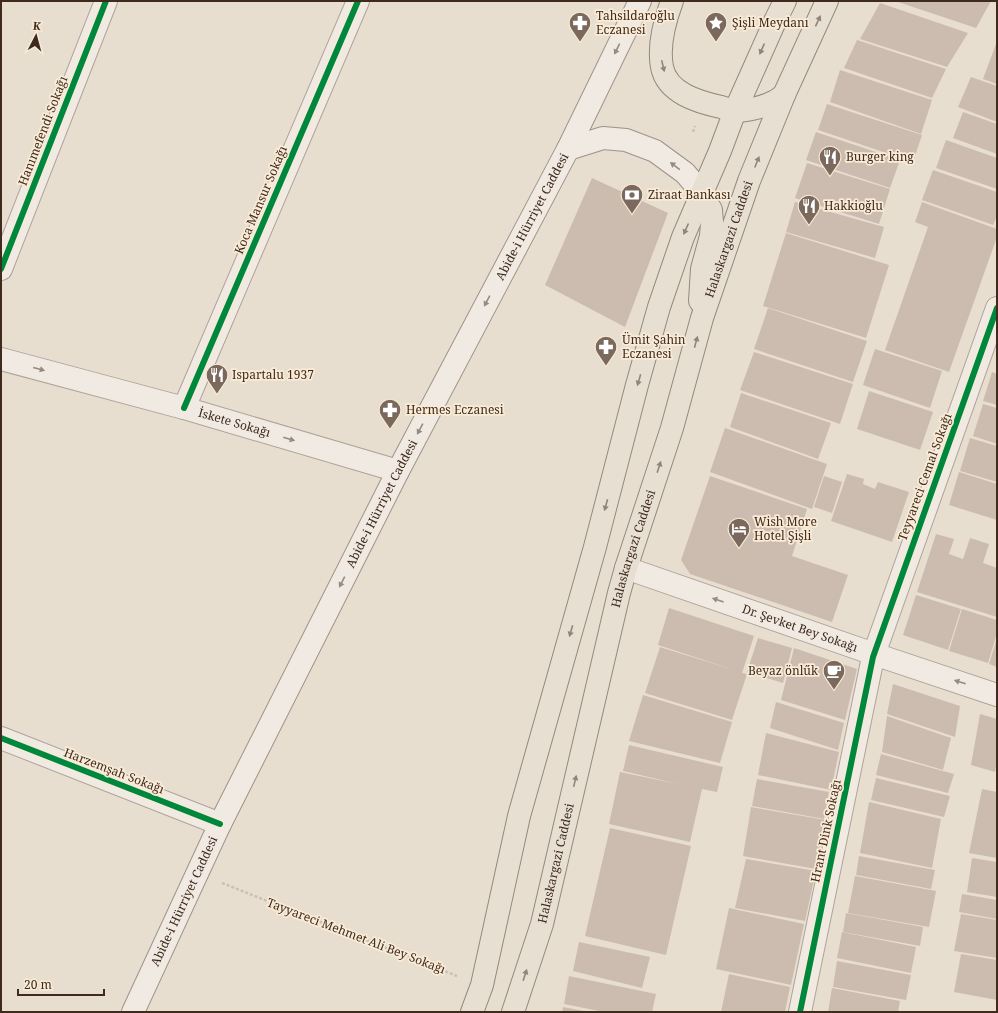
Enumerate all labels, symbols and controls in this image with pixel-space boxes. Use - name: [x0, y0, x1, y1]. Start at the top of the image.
- place label: Tahsildaroğlu Eczanesi: [596, 7, 675, 38]
- pharmacy icon: Tahsildaroğlu Eczanesi: [567, 10, 593, 43]
- place icon: Şişli Meydanı: [703, 10, 729, 43]
- place label: Şişli Meydanı: [732, 14, 809, 31]
- one-way arrow: [815, 15, 821, 27]
- north arrow: [16, 16, 56, 56]
- text: K: [32, 18, 43, 34]
- one-way arrow: [614, 43, 620, 54]
- one-way arrow: [759, 44, 765, 56]
- one-way arrow: [660, 60, 666, 73]
- street label: Hanımefendi Sokağı: [14, 73, 71, 188]
- street label: Koca Mansur Sokağı: [230, 143, 291, 256]
- restaurant icon: Burger king: [817, 144, 843, 177]
- place label: Burger king: [846, 148, 914, 165]
- street label: Abide-i Hürriyet Caddesi: [491, 150, 572, 283]
- one-way arrow: [754, 156, 760, 168]
- one-way arrow: [669, 162, 680, 170]
- street label: Halaskargazi Caddesi: [701, 178, 756, 300]
- bank icon: Ziraat Bankası: [619, 182, 645, 215]
- place label: Ziraat Bankası: [648, 186, 731, 203]
- restaurant icon: Hakkioğlu: [796, 193, 822, 226]
- place label: Hakkioğlu: [824, 197, 883, 214]
- one-way arrow: [683, 224, 689, 236]
- one-way arrow: [484, 295, 491, 307]
- place label: Ümit Şahin Eczanesi: [622, 331, 686, 362]
- pharmacy icon: Ümit Şahin Eczanesi: [593, 334, 619, 367]
- one-way arrow: [693, 336, 699, 348]
- restaurant icon: Ispartalu 1937: [204, 362, 230, 395]
- one-way arrow: [33, 366, 45, 372]
- place label: Ispartalu 1937: [232, 366, 314, 383]
- one-way arrow: [635, 373, 641, 386]
- pharmacy icon: Hermes Eczanesi: [377, 397, 403, 430]
- place label: Hermes Eczanesi: [406, 401, 504, 418]
- street label: İskete Sokağı: [196, 404, 273, 441]
- street label: Teyyareci Cemal Sokağı: [894, 410, 956, 543]
- one-way arrow: [417, 423, 424, 435]
- one-way arrow: [283, 436, 295, 442]
- street label: Abide-i Hürriyet Caddesi: [342, 436, 421, 570]
- one-way arrow: [656, 460, 662, 472]
- street label: Halaskargazi Caddesi: [607, 487, 659, 609]
- one-way arrow: [602, 499, 608, 512]
- place label: Wish More Hotel Şişli: [754, 513, 817, 544]
- hotel icon: Wish More Hotel Şişli: [726, 516, 752, 549]
- one-way arrow: [339, 576, 345, 588]
- one-way arrow: [711, 596, 723, 602]
- street label: Dr. Şevket Bey Sokağı: [740, 600, 860, 656]
- one-way arrow: [568, 625, 574, 637]
- cafe icon: Beyaz önlűk: [821, 658, 847, 691]
- place label: Beyaz önlűk: [748, 662, 819, 679]
- one-way arrow: [954, 679, 966, 685]
- street label: Harzemşah Sokağı: [62, 744, 167, 798]
- one-way arrow: [573, 775, 579, 788]
- street label: Hrant Dink Sokağı: [806, 778, 845, 884]
- street label: Halaskargazi Caddesi: [533, 801, 578, 925]
- street label: Abide-i Hürriyet Caddesi: [146, 833, 221, 969]
- street label: Tayyareci Mehmet Ali Bey Sokağı: [264, 894, 448, 978]
- one-way arrow: [522, 969, 528, 981]
- scale bar: [18, 971, 104, 997]
- text: 20 m: [24, 976, 52, 993]

